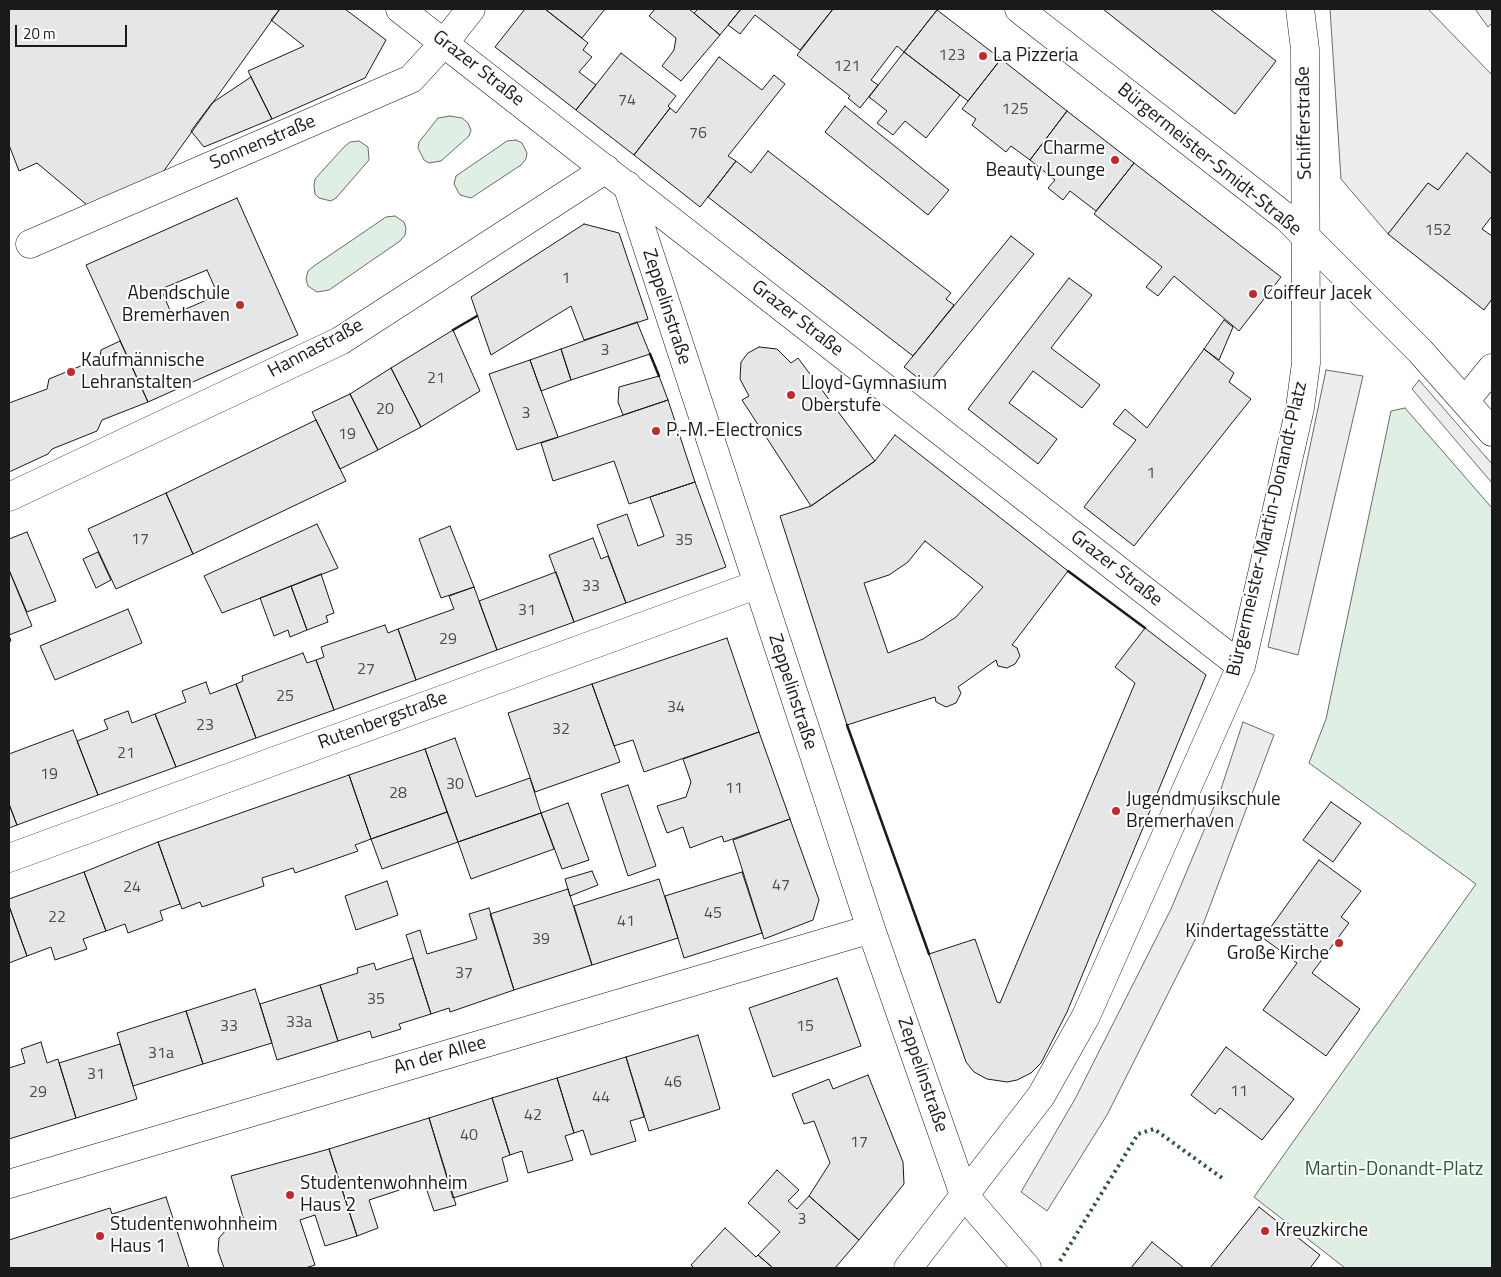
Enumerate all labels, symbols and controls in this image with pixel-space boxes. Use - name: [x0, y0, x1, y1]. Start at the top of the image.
- scale bar: [18, 15, 130, 47]
- text: 20 m: [23, 22, 56, 45]
- street label: Grazer Straße: [428, 26, 528, 112]
- place label: La Pizzeria: [993, 45, 1078, 67]
- house number: 123: [939, 46, 965, 66]
- marker: La Pizzeria: [977, 50, 989, 62]
- house number: 121: [834, 57, 860, 77]
- street label: Schifferstraße: [1293, 66, 1317, 180]
- street label: Bürgermeister-Smidt-Straße: [1112, 79, 1306, 241]
- house number: 74: [618, 91, 636, 111]
- house number: 125: [1002, 100, 1028, 120]
- street label: Sonnenstraße: [207, 111, 319, 175]
- house number: 76: [689, 124, 707, 144]
- place label: Charme Beauty Lounge: [985, 138, 1105, 182]
- marker: Charme Beauty Lounge: [1109, 154, 1121, 166]
- house number: 152: [1425, 221, 1451, 241]
- street label: Zeppelinstraße: [637, 246, 695, 368]
- house number: 1: [562, 269, 570, 289]
- street label: Grazer Straße: [747, 276, 847, 362]
- place label: Abendschule Bremerhaven: [122, 283, 230, 327]
- place label: Coiffeur Jacek: [1263, 283, 1372, 305]
- marker: Coiffeur Jacek: [1247, 288, 1259, 300]
- marker: Abendschule Bremerhaven: [234, 299, 246, 311]
- street label: Hannastraße: [265, 314, 367, 384]
- house number: 3: [601, 341, 609, 361]
- place label: Kaufmännische Lehranstalten: [81, 350, 205, 394]
- marker: Kaufmännische Lehranstalten: [65, 366, 77, 378]
- house number: 21: [427, 369, 445, 389]
- place label: Lloyd-Gymnasium Oberstufe: [801, 373, 947, 417]
- street label: Bürgermeister-Martin-Donandt-Platz: [1223, 379, 1313, 679]
- marker: Lloyd-Gymnasium Oberstufe: [785, 389, 797, 401]
- house number: 20: [376, 400, 394, 420]
- house number: 3: [522, 404, 530, 424]
- place label: P.-M.-Electronics: [666, 420, 803, 442]
- house number: 19: [338, 425, 356, 445]
- marker: P.-M.-Electronics: [650, 425, 662, 437]
- house number: 1: [1147, 464, 1155, 484]
- street label: Grazer Straße: [1066, 526, 1166, 612]
- house number: 17: [131, 530, 149, 550]
- house number: 35: [675, 531, 693, 551]
- house number: 33: [582, 577, 600, 597]
- house number: 31: [518, 601, 536, 621]
- house number: 29: [439, 630, 457, 650]
- street label: Zeppelinstraße: [763, 631, 821, 753]
- house number: 27: [357, 660, 375, 680]
- house number: 25: [276, 687, 294, 707]
- street label: Rutenbergstraße: [315, 687, 451, 755]
- house number: 34: [667, 698, 685, 718]
- house number: 23: [196, 716, 214, 736]
- house number: 32: [552, 720, 570, 740]
- house number: 21: [117, 744, 135, 764]
- house number: 19: [40, 765, 58, 785]
- house number: 30: [446, 775, 464, 795]
- house number: 11: [725, 779, 743, 799]
- house number: 28: [389, 784, 407, 804]
- place label: Jugendmusikschule Bremerhaven: [1126, 789, 1281, 833]
- marker: Jugendmusikschule Bremerhaven: [1110, 805, 1122, 817]
- house number: 47: [772, 876, 790, 896]
- house number: 24: [123, 878, 141, 898]
- house number: 45: [704, 904, 722, 924]
- house number: 22: [48, 908, 66, 928]
- house number: 41: [617, 912, 635, 932]
- place label: Kindertagesstätte Große Kirche: [1185, 921, 1329, 965]
- house number: 39: [532, 930, 550, 950]
- marker: Kindertagesstätte Große Kirche: [1333, 937, 1345, 949]
- house number: 37: [455, 964, 473, 984]
- house number: 35: [367, 990, 385, 1010]
- house number: 33a: [286, 1013, 312, 1033]
- street label: Zeppelinstraße: [892, 1015, 952, 1135]
- house number: 33: [220, 1017, 238, 1037]
- house number: 15: [796, 1017, 814, 1037]
- street label: An der Allee: [391, 1032, 489, 1080]
- house number: 31a: [148, 1044, 174, 1064]
- house number: 31: [87, 1065, 105, 1085]
- house number: 46: [664, 1073, 682, 1093]
- house number: 11: [1230, 1082, 1248, 1102]
- house number: 29: [29, 1083, 47, 1103]
- house number: 44: [592, 1088, 610, 1108]
- house number: 42: [524, 1106, 542, 1126]
- house number: 40: [460, 1126, 478, 1146]
- house number: 17: [850, 1133, 868, 1153]
- park label: Martin-Donandt-Platz: [1305, 1159, 1483, 1181]
- place label: Studentenwohnheim Haus 2: [300, 1173, 468, 1217]
- marker: Studentenwohnheim Haus 2: [284, 1189, 296, 1201]
- house number: 3: [798, 1210, 806, 1230]
- place label: Studentenwohnheim Haus 1: [110, 1214, 278, 1258]
- place label: Kreuzkirche: [1275, 1220, 1368, 1242]
- marker: Kreuzkirche: [1259, 1225, 1271, 1237]
- marker: Studentenwohnheim Haus 1: [94, 1230, 106, 1242]

